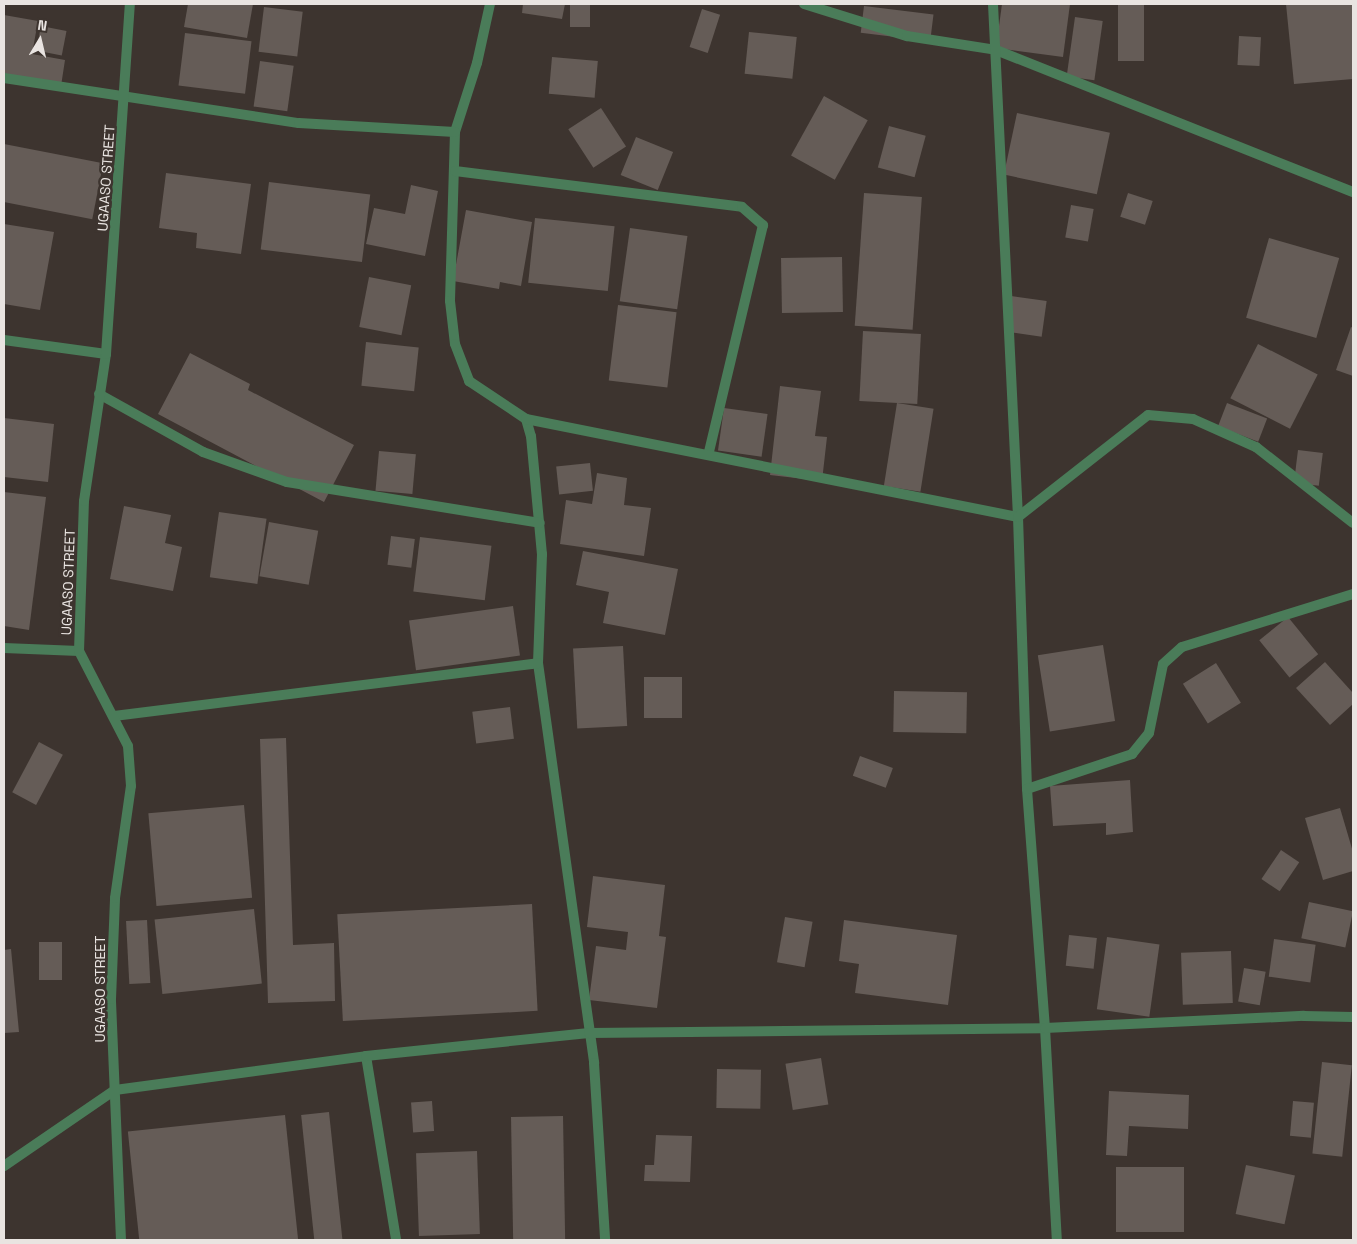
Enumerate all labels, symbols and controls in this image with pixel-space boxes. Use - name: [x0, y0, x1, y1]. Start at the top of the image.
- north arrow: [15, 15, 65, 65]
- text: N: [36, 16, 48, 35]
- street label: UGAASO STREET: [94, 124, 118, 232]
- street label: UGAASO STREET: [58, 528, 78, 636]
- street label: UGAASO STREET: [92, 936, 108, 1042]

